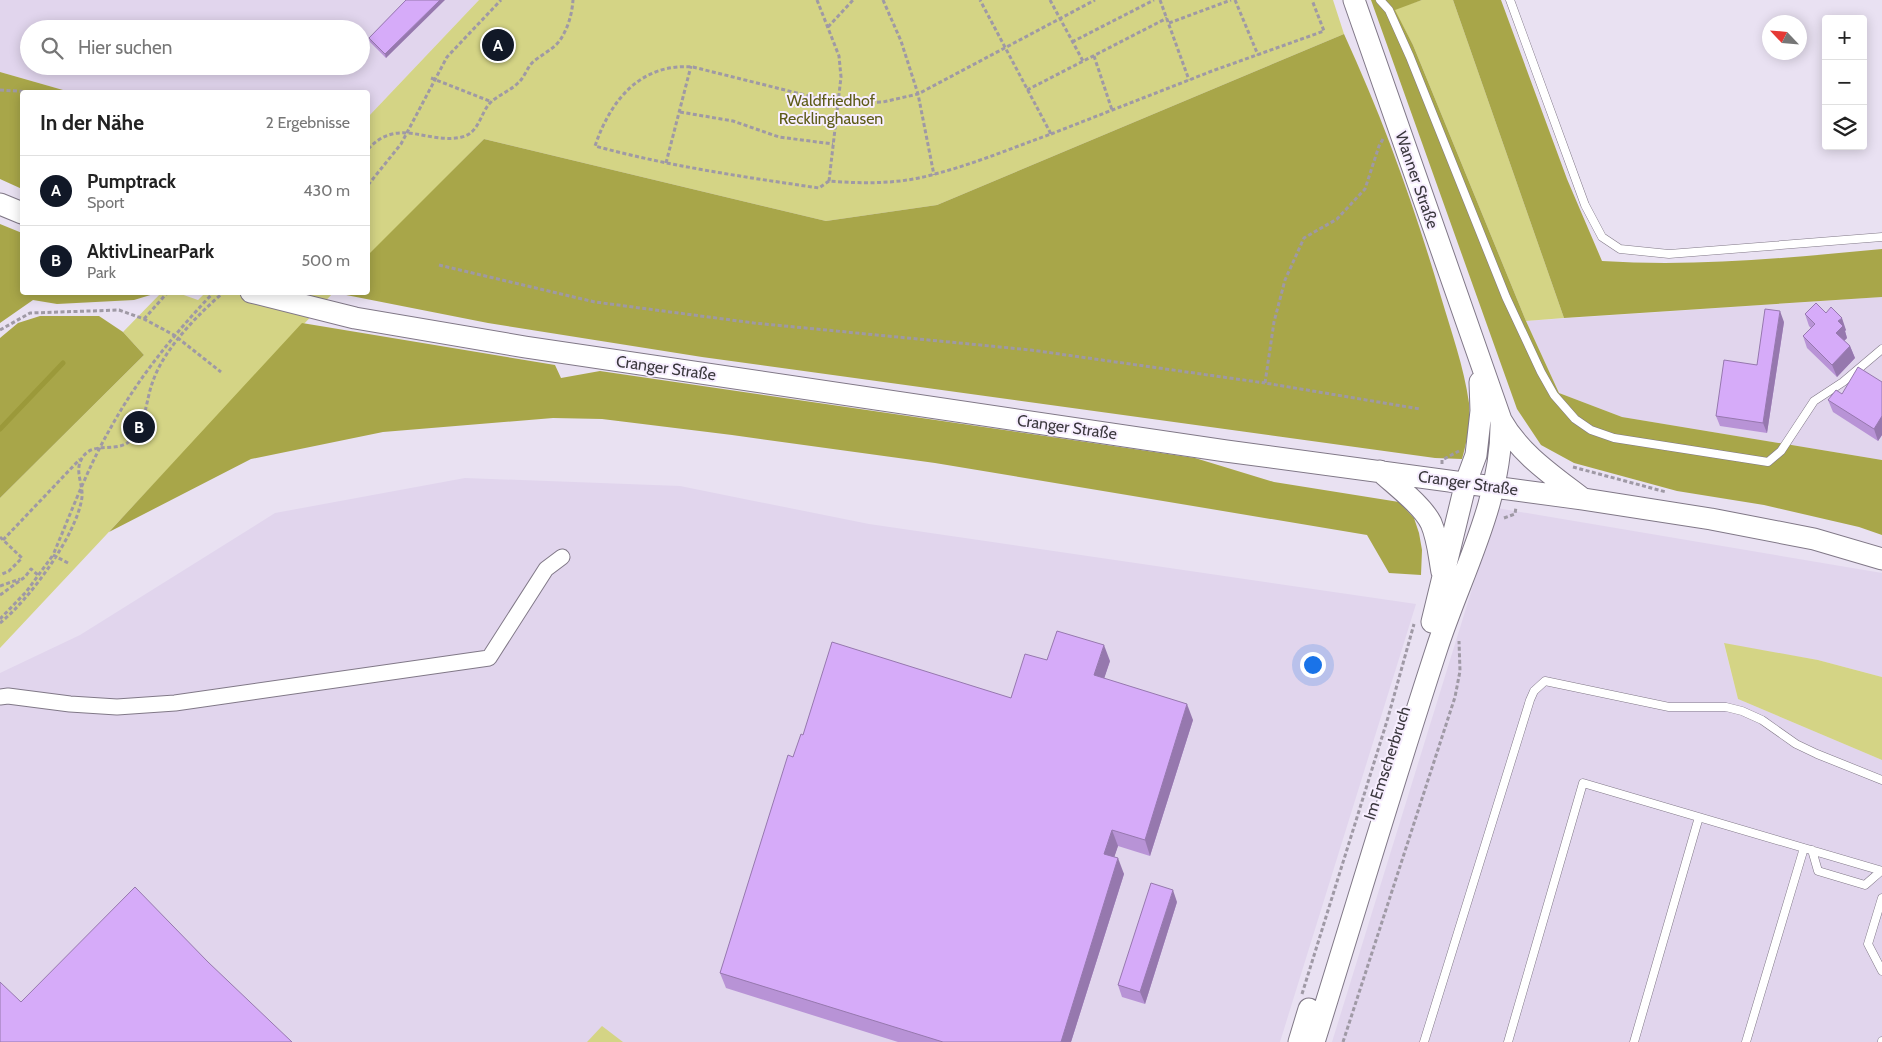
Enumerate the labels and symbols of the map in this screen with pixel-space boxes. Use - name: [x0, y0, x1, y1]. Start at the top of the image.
- north arrow: [1762, 15, 1807, 60]
- pin: A: [482, 26, 514, 64]
- park label: Waldfriedhof Recklinghausen: [779, 91, 883, 128]
- street label: Wanner Straße: [1392, 129, 1442, 231]
- street label: Cranger Straße: [615, 352, 717, 384]
- pin: B: [123, 408, 155, 446]
- street label: Cranger Straße: [1016, 411, 1118, 443]
- street label: Cranger Straße: [1417, 467, 1519, 499]
- your location: [1300, 652, 1326, 678]
- street label: Im Emscherbruch: [1360, 704, 1414, 822]

